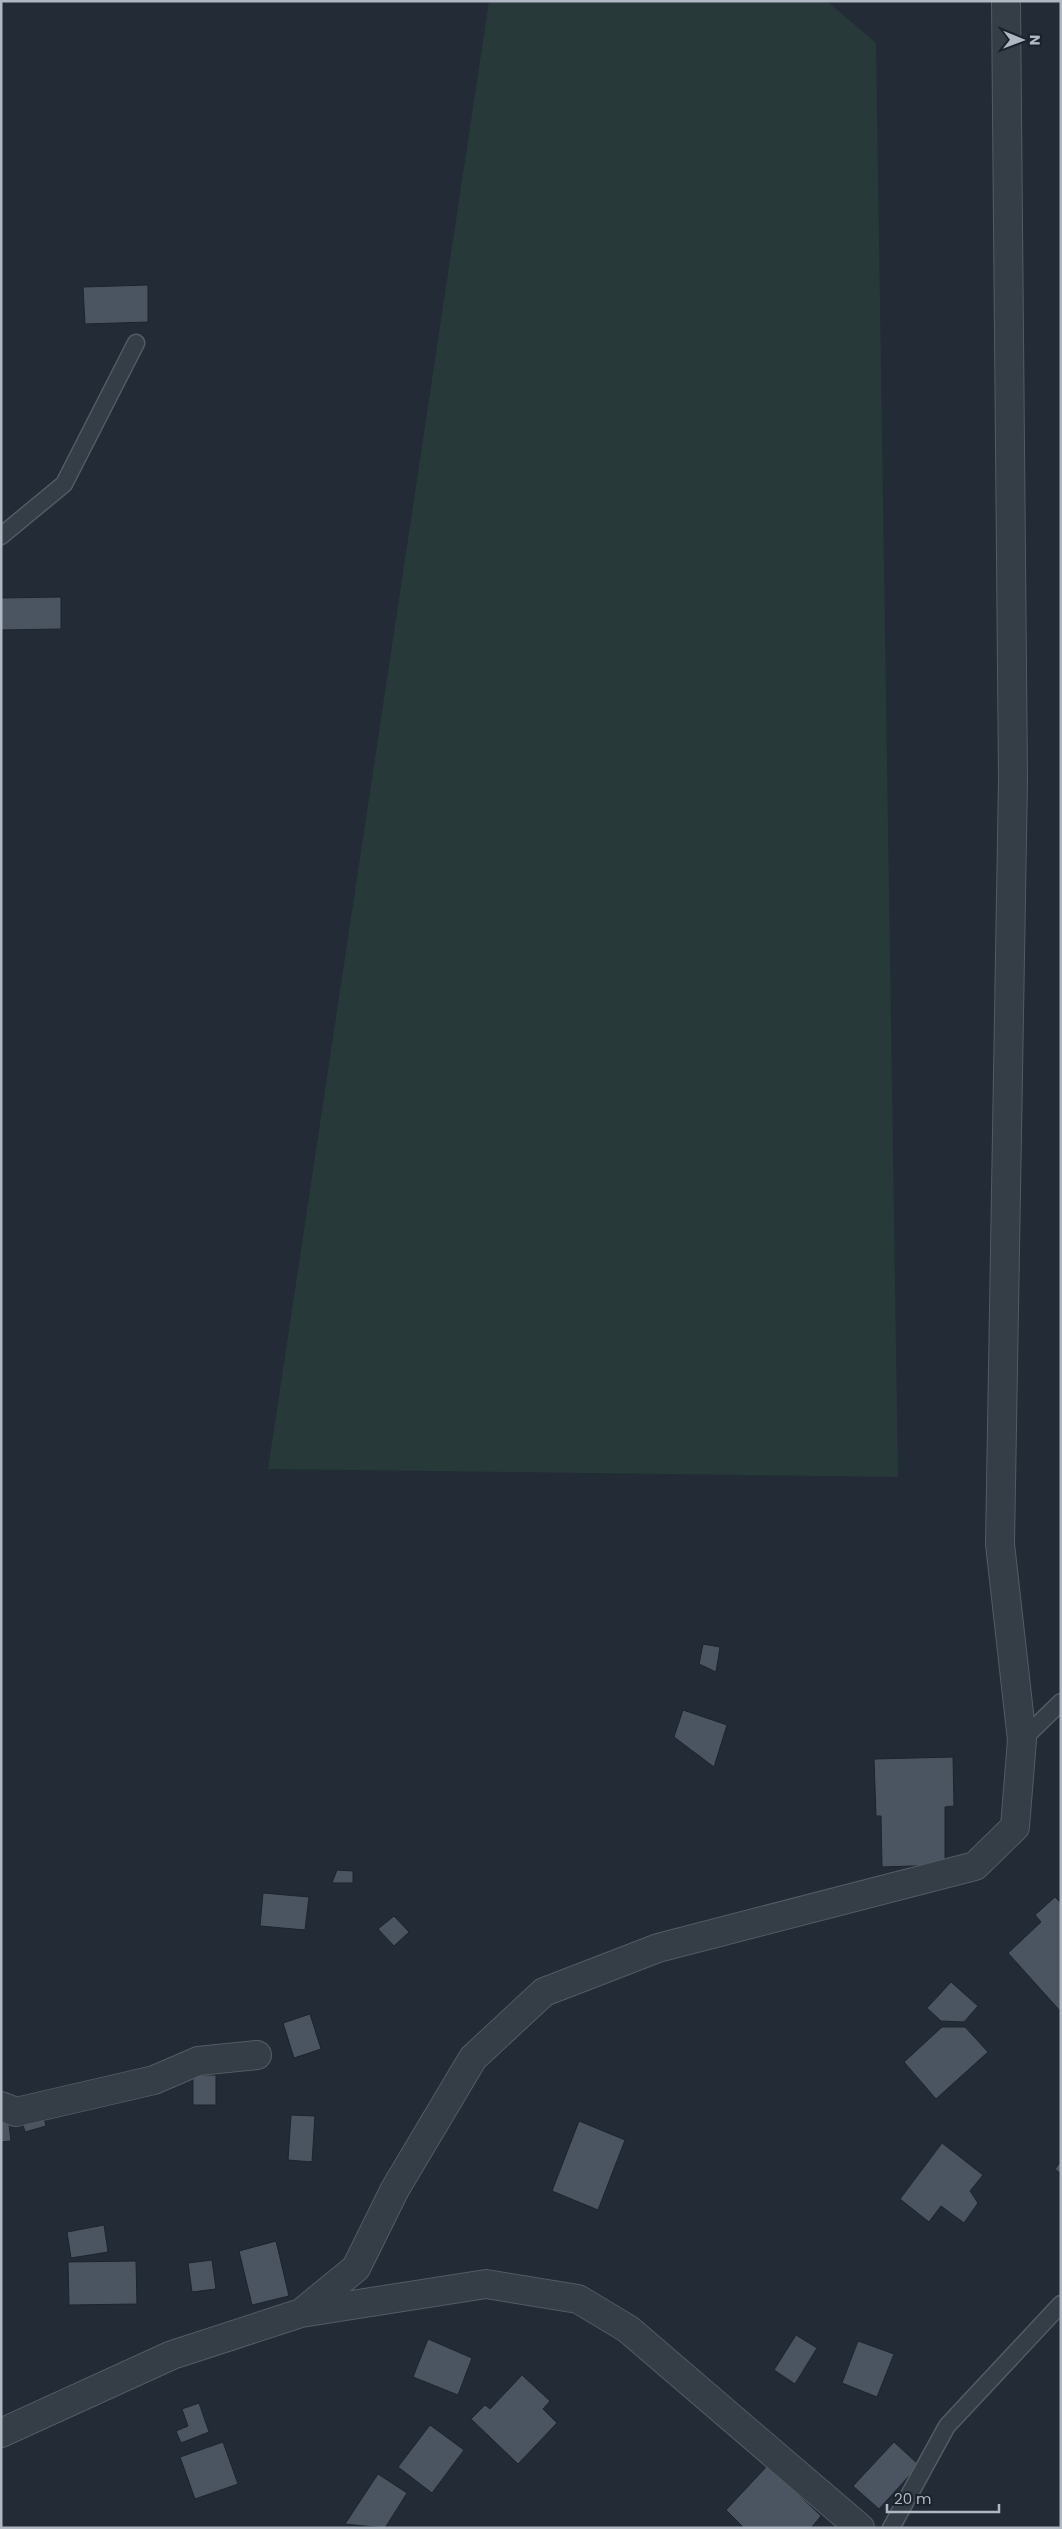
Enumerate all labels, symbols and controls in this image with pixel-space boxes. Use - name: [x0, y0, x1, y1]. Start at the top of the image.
- north arrow: [997, 15, 1047, 65]
- text: N: [1025, 35, 1045, 46]
- scale bar: [887, 2482, 1000, 2514]
- text: 20 m: [894, 2488, 932, 2509]

